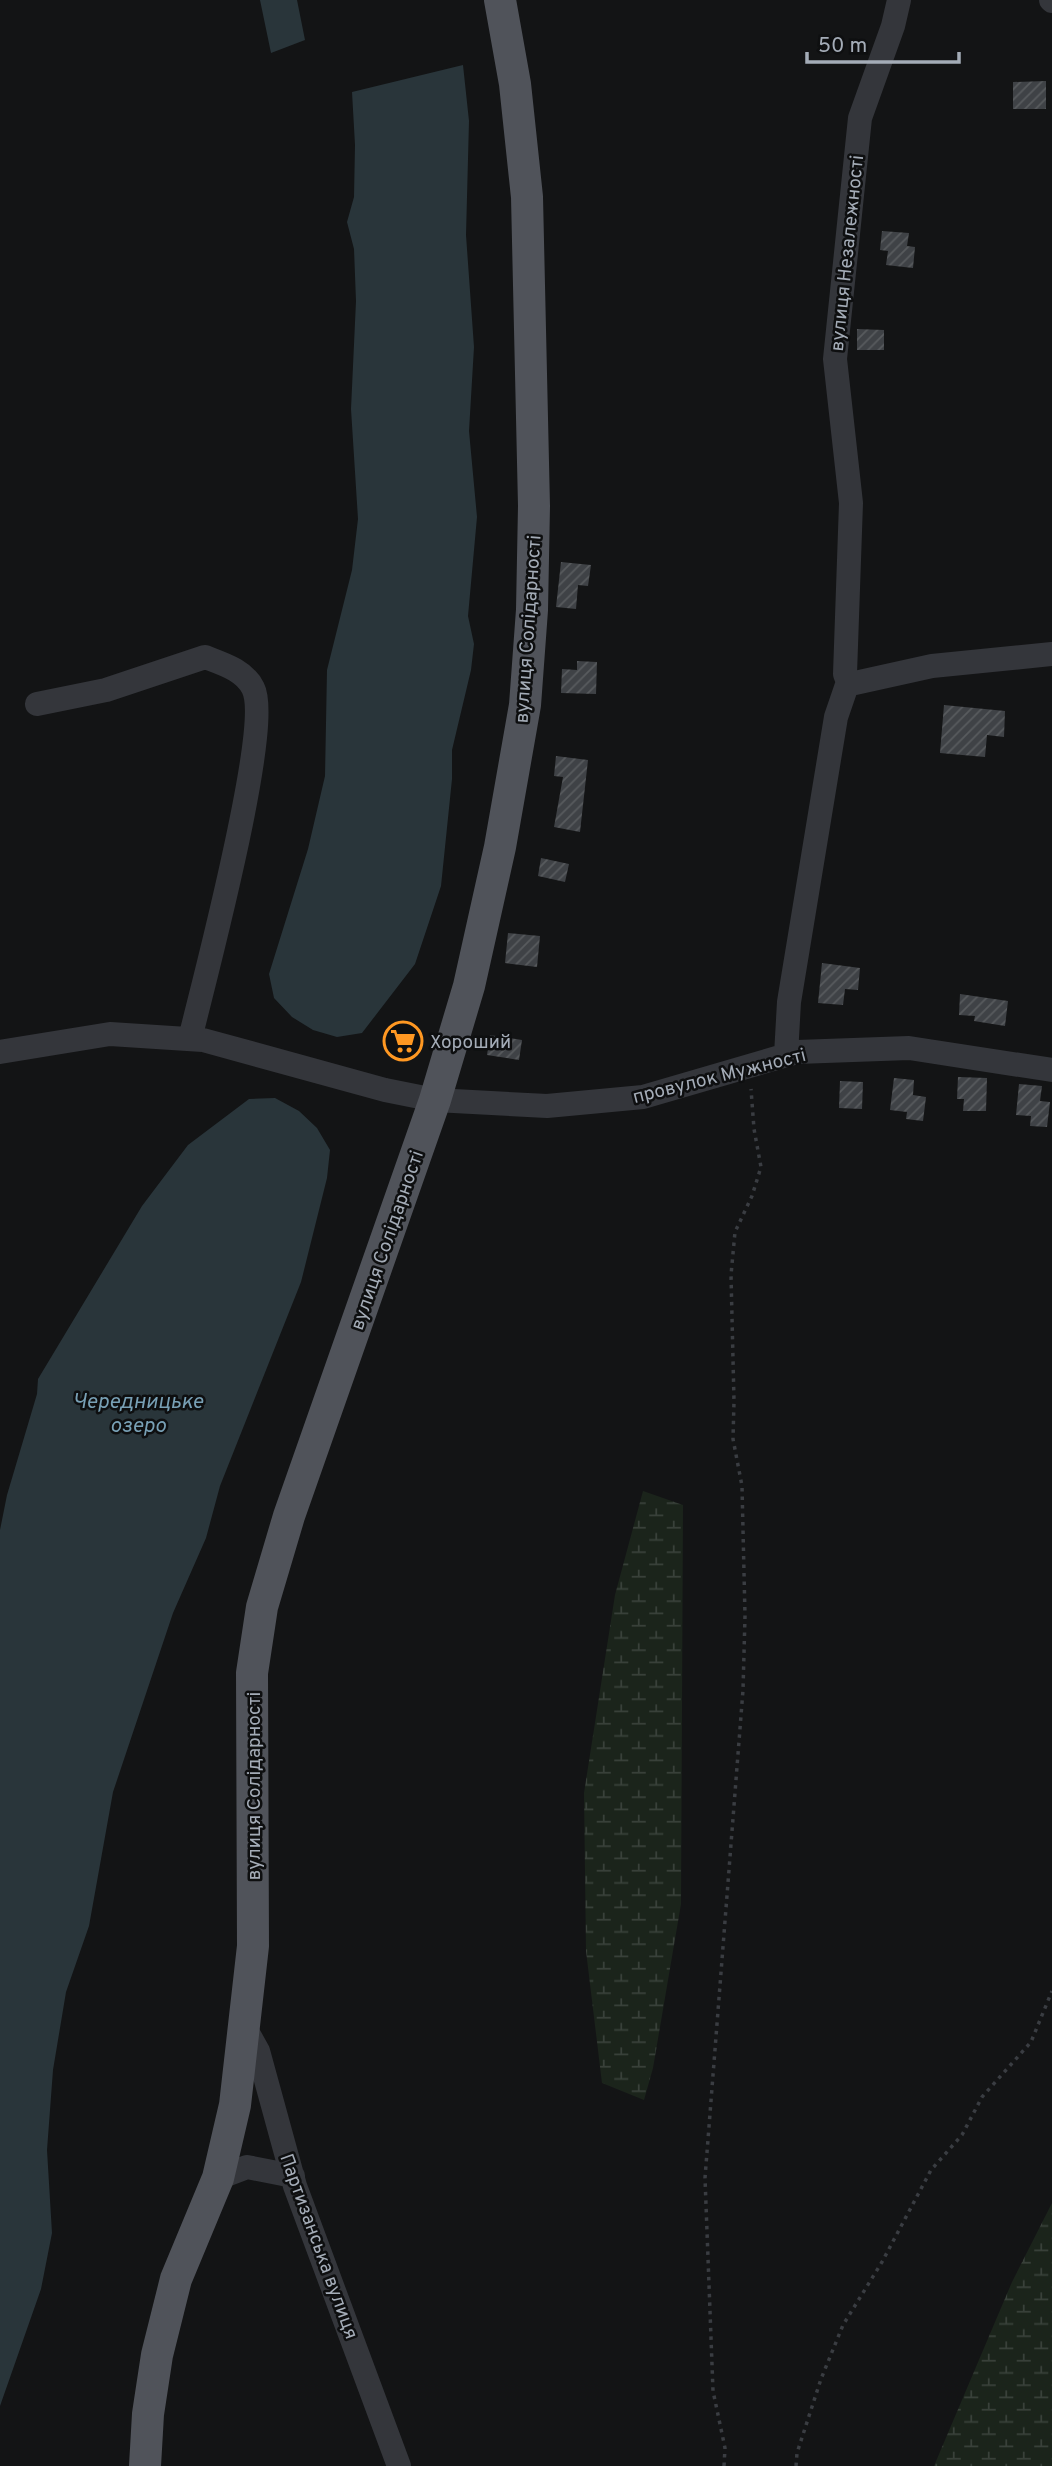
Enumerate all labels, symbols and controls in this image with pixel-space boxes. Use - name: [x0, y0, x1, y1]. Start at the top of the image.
- scale bar: [807, 21, 959, 65]
- text: 50 m: [818, 33, 867, 60]
- street label: вулиця Незалежності: [826, 154, 870, 353]
- street label: вулиця Солідарності: [510, 534, 548, 724]
- supermarket icon: Хороший: [382, 1020, 424, 1062]
- place label: Хороший: [430, 1031, 511, 1055]
- street label: провулок Мужності: [630, 1044, 809, 1110]
- street label: вулиця Солідарності: [346, 1148, 430, 1334]
- water label: Чередницьке озеро: [73, 1389, 204, 1440]
- street label: вулиця Солідарності: [243, 1692, 267, 1880]
- street label: Партизанська вулиця: [273, 2151, 363, 2343]

